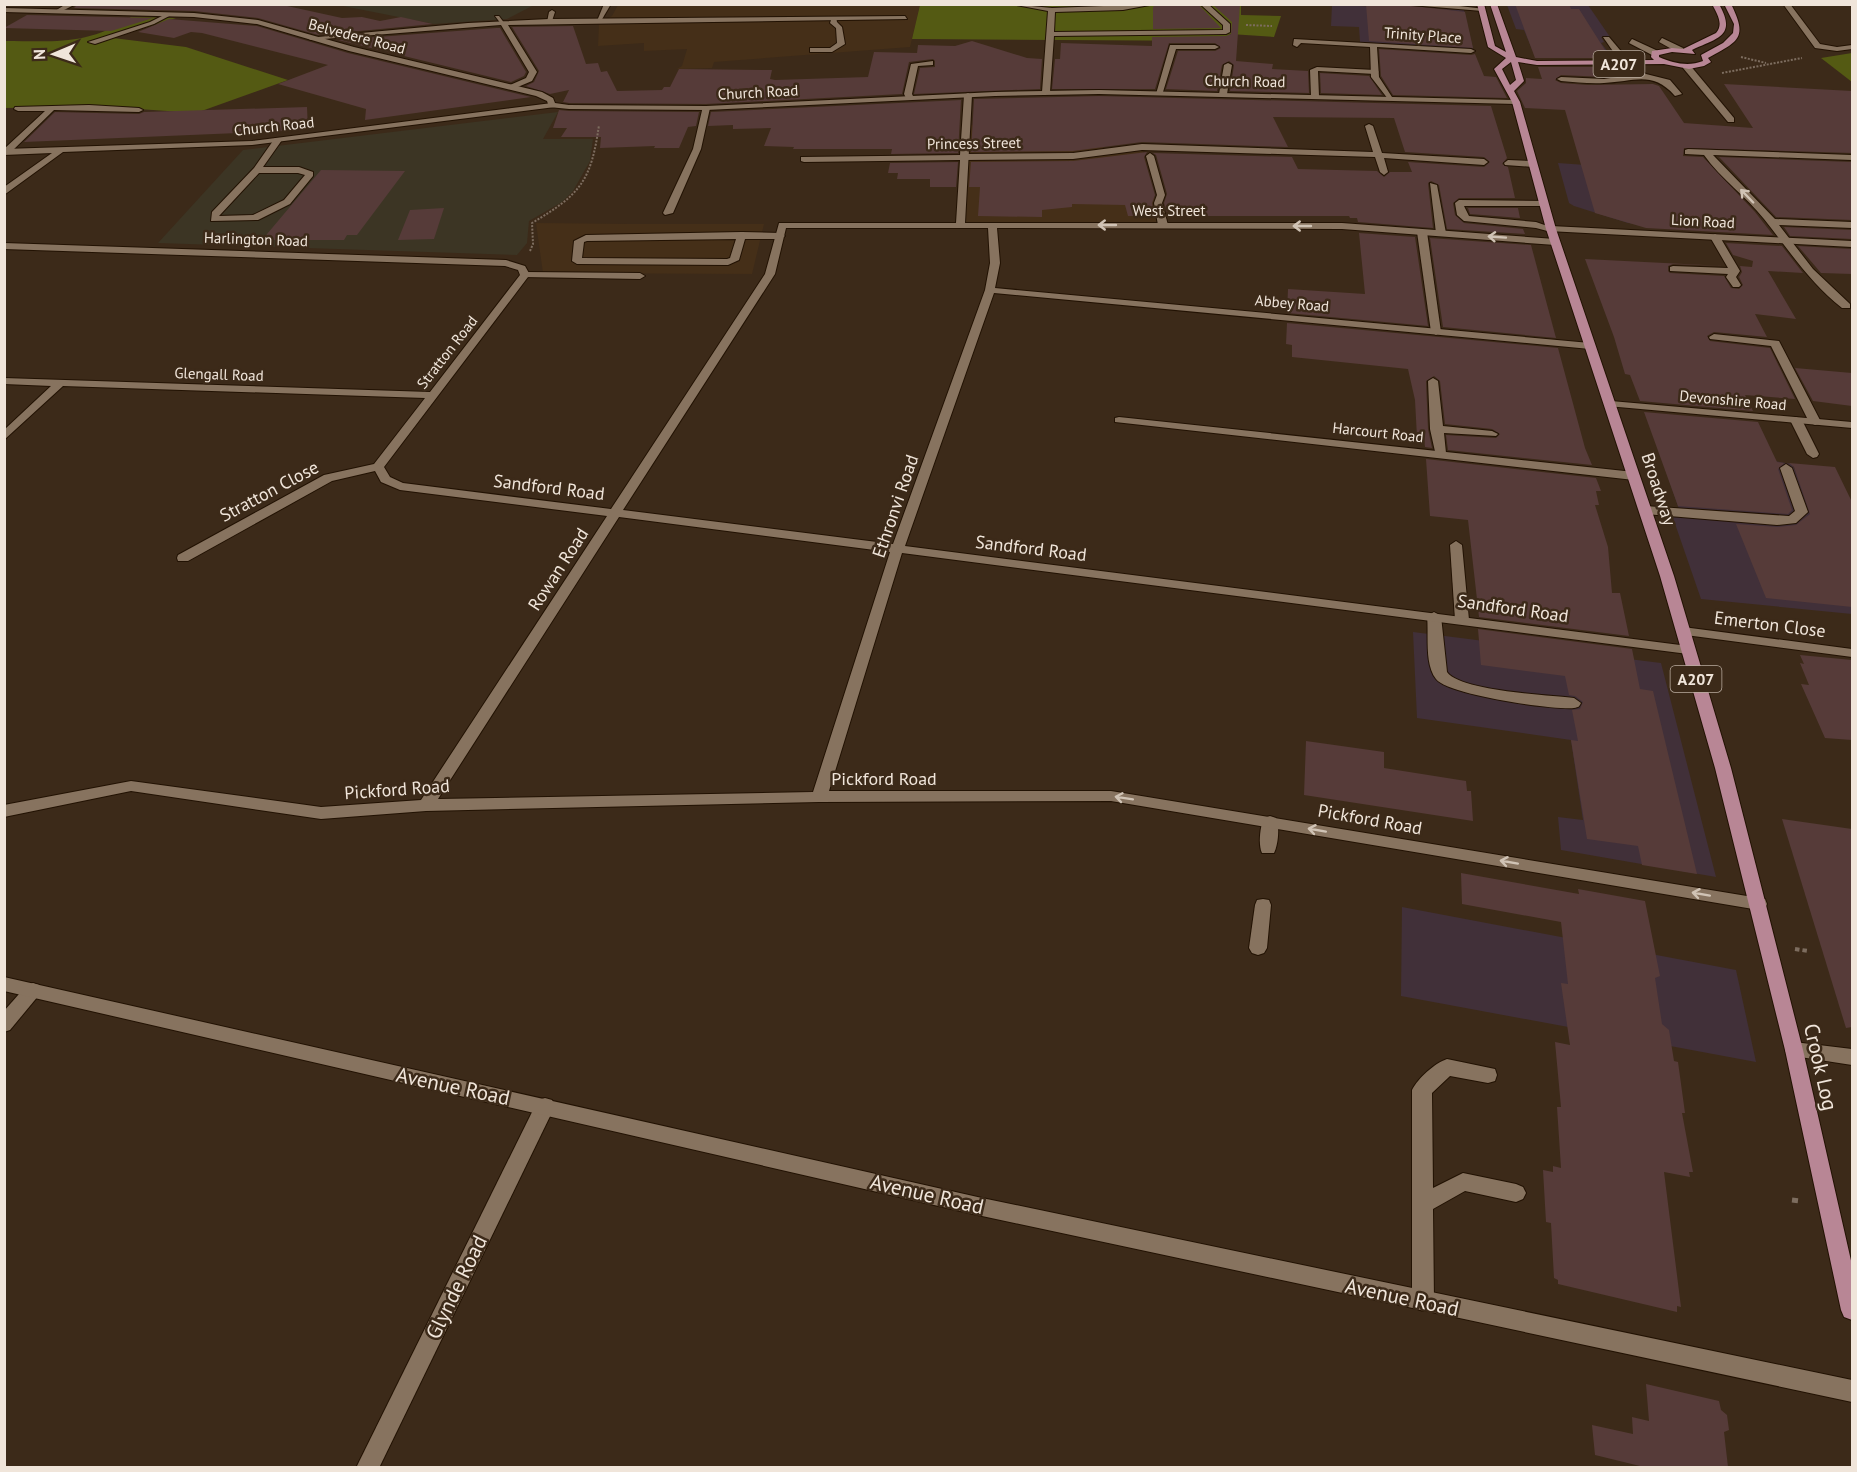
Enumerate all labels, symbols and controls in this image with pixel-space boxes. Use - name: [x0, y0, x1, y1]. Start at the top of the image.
- street label: Belvedere Road: [306, 14, 408, 58]
- street label: Trinity Place: [1383, 23, 1463, 47]
- north arrow: [24, 24, 84, 84]
- text: N: [29, 49, 49, 60]
- road number: A207: [1594, 51, 1644, 77]
- street label: Church Road: [1204, 71, 1286, 91]
- street label: Church Road: [717, 80, 799, 104]
- street label: Church Road: [233, 112, 315, 140]
- street label: Princess Street: [927, 133, 1021, 153]
- one-way arrow: [1740, 188, 1754, 203]
- street label: West Street: [1132, 201, 1206, 220]
- street label: Lion Road: [1671, 210, 1735, 232]
- one-way arrow: [1098, 219, 1118, 231]
- one-way arrow: [1293, 220, 1313, 232]
- street label: Harlington Road: [204, 228, 308, 250]
- one-way arrow: [1487, 232, 1507, 243]
- street label: Abbey Road: [1254, 290, 1330, 316]
- street label: Stratton Road: [413, 312, 481, 392]
- street label: Glengall Road: [174, 363, 264, 385]
- street label: Devonshire Road: [1679, 386, 1787, 414]
- street label: Harcourt Road: [1331, 418, 1425, 446]
- street label: Broadway: [1636, 450, 1682, 529]
- street label: Ethronvi Road: [867, 451, 923, 561]
- street label: Stratton Close: [216, 455, 322, 527]
- street label: Sandford Road: [492, 469, 606, 505]
- street label: Rowan Road: [523, 523, 593, 615]
- street label: Sandford Road: [974, 530, 1088, 566]
- street label: Sandford Road: [1456, 589, 1570, 627]
- street label: Emerton Close: [1713, 606, 1827, 642]
- road number: A207: [1670, 666, 1722, 692]
- street label: Pickford Road: [831, 767, 937, 790]
- street label: Pickford Road: [344, 774, 450, 804]
- one-way arrow: [1115, 793, 1134, 804]
- street label: Pickford Road: [1316, 799, 1424, 839]
- one-way arrow: [1307, 824, 1327, 835]
- one-way arrow: [1500, 856, 1519, 867]
- one-way arrow: [1692, 889, 1712, 900]
- street label: Crook Log: [1798, 1021, 1844, 1113]
- street label: Avenue Road: [394, 1061, 512, 1111]
- street label: Avenue Road: [868, 1168, 986, 1220]
- street label: Glynde Road: [419, 1231, 493, 1343]
- street label: Avenue Road: [1343, 1272, 1461, 1322]

